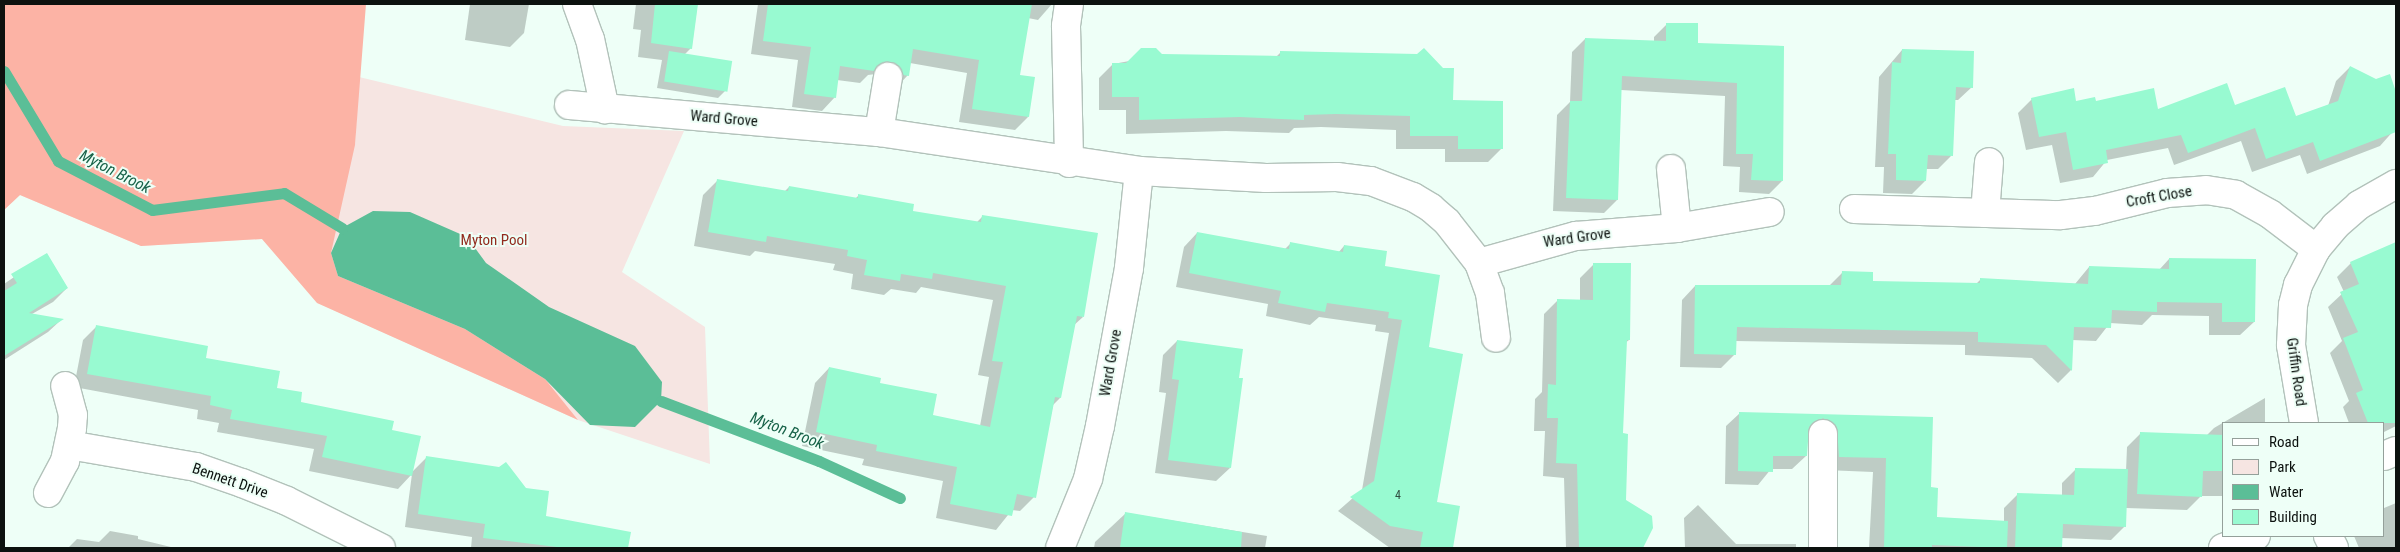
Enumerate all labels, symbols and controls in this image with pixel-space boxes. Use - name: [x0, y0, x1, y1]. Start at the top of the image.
- street label: Ward Grove: [689, 107, 759, 131]
- water label: Myton Brook: [76, 146, 154, 198]
- street label: Croft Close: [2125, 182, 2193, 212]
- street label: Ward Grove: [1542, 224, 1612, 252]
- park label: Myton Pool: [461, 232, 527, 250]
- street label: Ward Grove: [1096, 328, 1126, 398]
- street label: Griffin Road: [2282, 337, 2310, 407]
- water label: Myton Brook: [748, 408, 826, 454]
- legend: [2222, 422, 2385, 537]
- text: Road: [2269, 433, 2299, 451]
- text: Park: [2269, 458, 2296, 476]
- street label: Bennett Drive: [190, 460, 270, 502]
- text: Water: [2269, 483, 2303, 501]
- house number: 4: [1395, 489, 1401, 503]
- text: Building: [2269, 508, 2317, 526]

